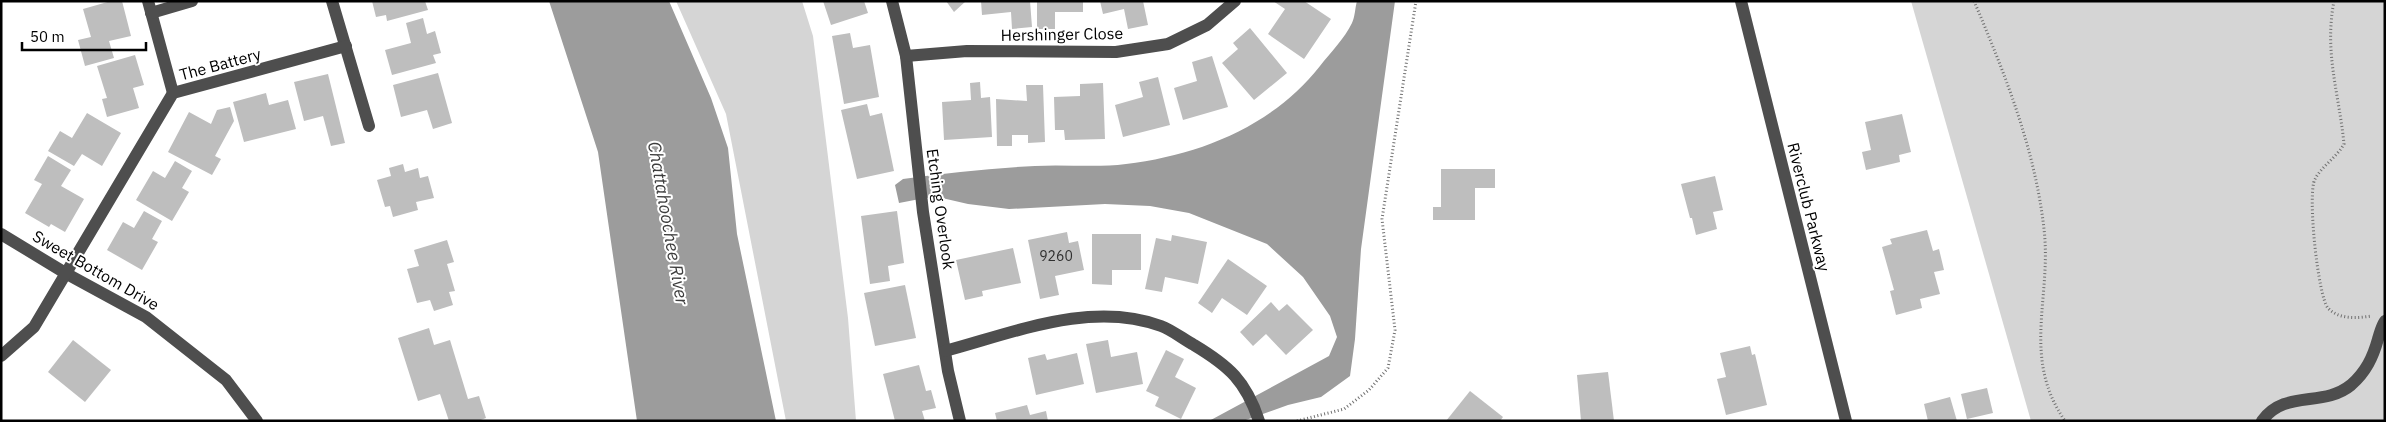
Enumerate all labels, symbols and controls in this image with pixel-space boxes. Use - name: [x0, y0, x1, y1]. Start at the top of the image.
- scale bar: [22, 20, 146, 52]
- street label: Hershinger Close: [1001, 23, 1124, 45]
- text: 50 m: [30, 27, 65, 46]
- street label: The Battery: [177, 44, 263, 84]
- water label: Chattahoochee River: [643, 140, 694, 307]
- street label: Riverclub Parkway: [1783, 140, 1835, 274]
- street label: Etching Overlook: [923, 147, 959, 271]
- street label: Sweet Bottom Drive: [29, 226, 163, 314]
- house number: 9260: [1039, 247, 1073, 265]

